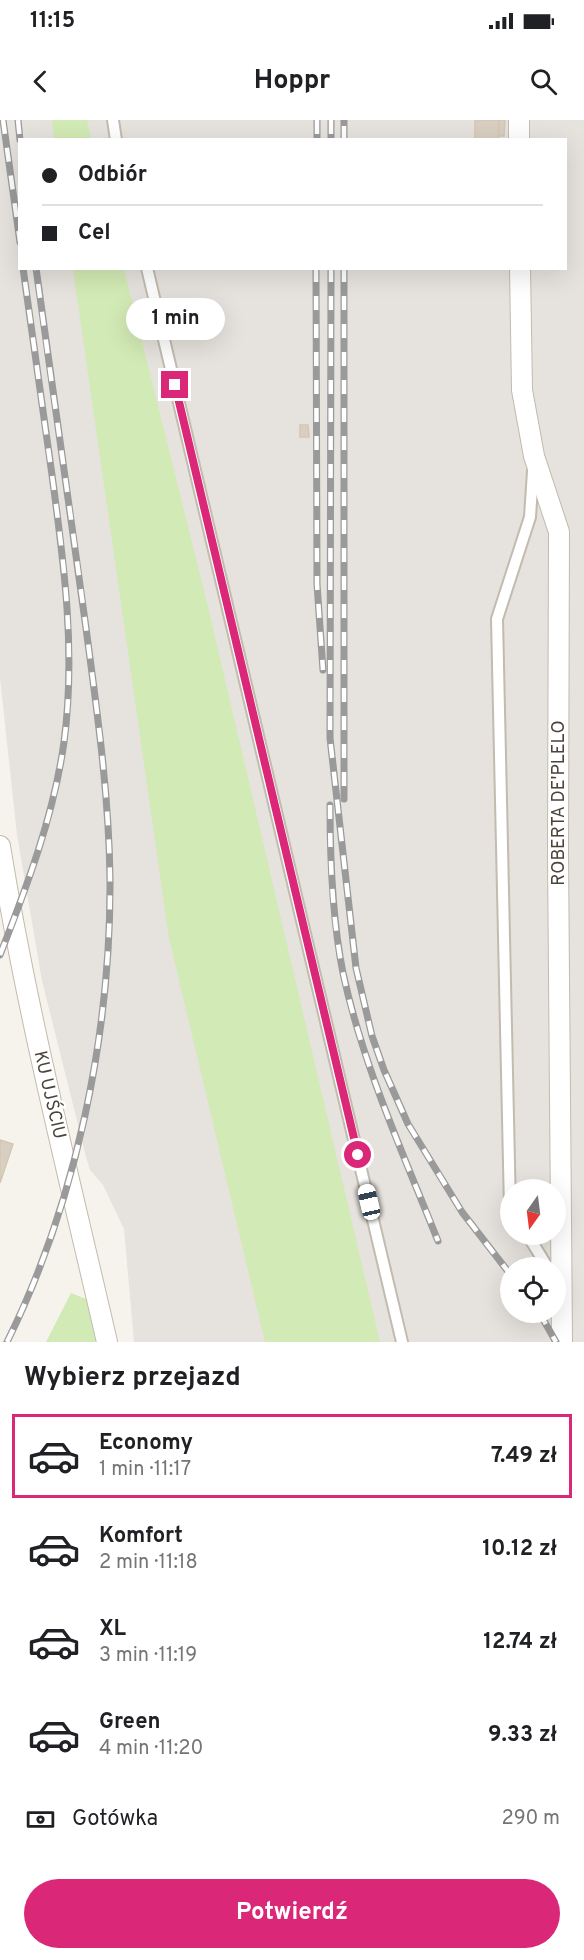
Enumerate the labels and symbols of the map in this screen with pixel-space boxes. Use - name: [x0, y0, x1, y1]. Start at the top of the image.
- callout: 1 min: [126, 298, 225, 340]
- route end: [161, 371, 188, 398]
- street label: ROBERTA DE'PLELO: [548, 720, 571, 886]
- street label: KU UJŚCIU: [28, 1048, 72, 1141]
- route start: [344, 1141, 371, 1168]
- north arrow: [500, 1179, 566, 1245]
- car: [356, 1182, 382, 1222]

